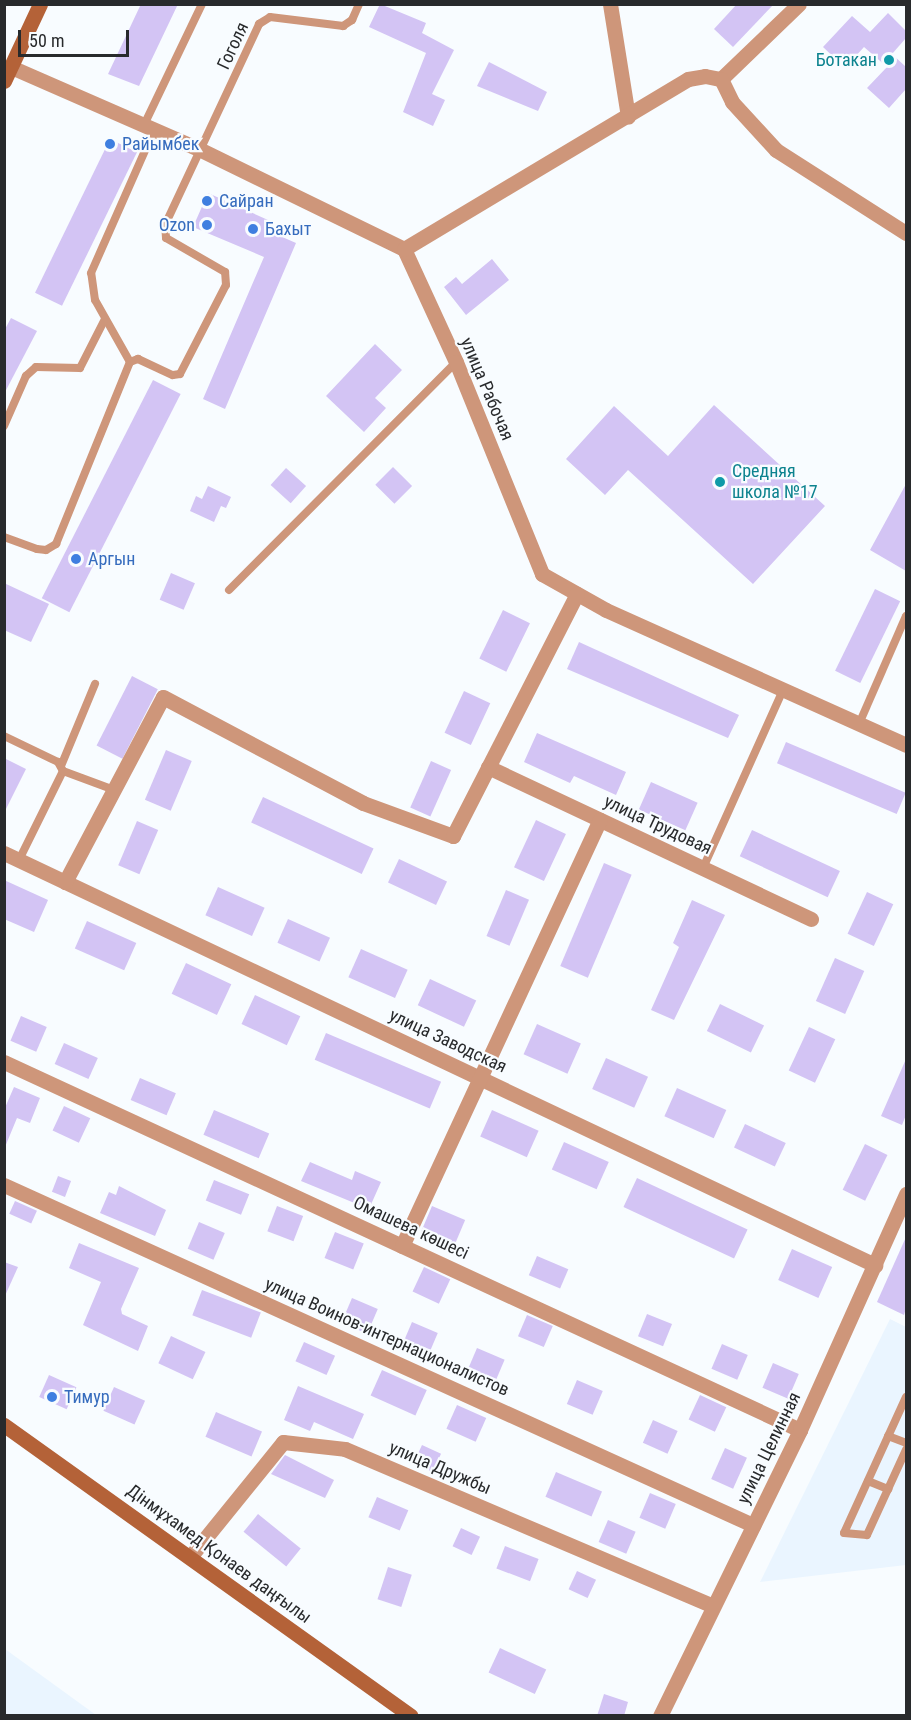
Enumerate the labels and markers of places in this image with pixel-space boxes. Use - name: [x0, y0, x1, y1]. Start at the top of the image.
- place label: Ботакан: [816, 49, 877, 71]
- marker: Ботакан: [882, 53, 896, 67]
- place label: Райымбек: [122, 133, 199, 155]
- marker: Райымбек: [103, 137, 117, 151]
- place label: Сайран: [219, 190, 274, 212]
- marker: Сайран: [200, 194, 214, 208]
- place label: Ozon: [159, 214, 195, 236]
- marker: Ozon: [200, 218, 214, 232]
- place label: Бахыт: [265, 218, 311, 240]
- marker: Бахыт: [246, 222, 260, 236]
- place label: Средняя школа №17: [732, 461, 818, 504]
- marker: Средняя школа №17: [713, 475, 727, 489]
- place label: Аргын: [88, 548, 135, 570]
- marker: Аргын: [69, 552, 83, 566]
- place label: Тимур: [64, 1386, 110, 1408]
- marker: Тимур: [45, 1390, 59, 1404]

